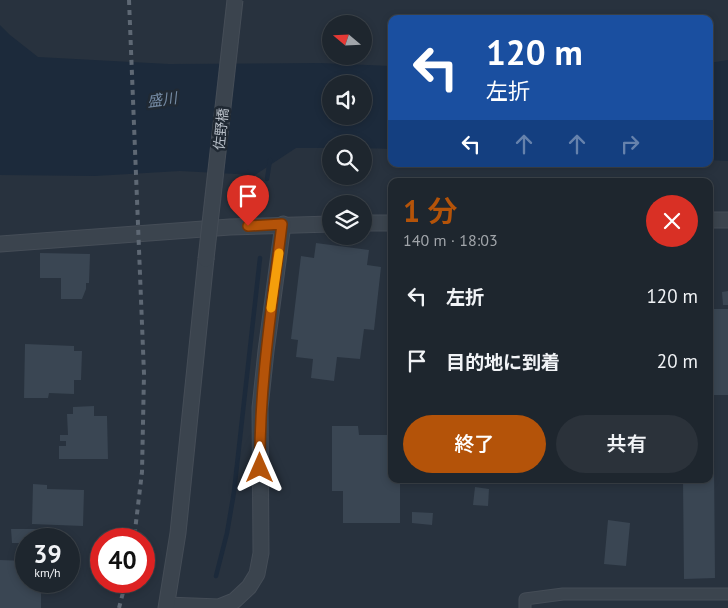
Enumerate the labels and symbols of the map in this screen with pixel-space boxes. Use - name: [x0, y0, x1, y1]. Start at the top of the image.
- north arrow: [322, 15, 372, 65]
- water label: 盛川: [146, 88, 180, 111]
- street label: 佐野橋: [210, 107, 232, 151]
- pin: [227, 175, 269, 226]
- position arrow: [233, 441, 285, 493]
- speed limit sign: 40: [90, 528, 155, 593]

